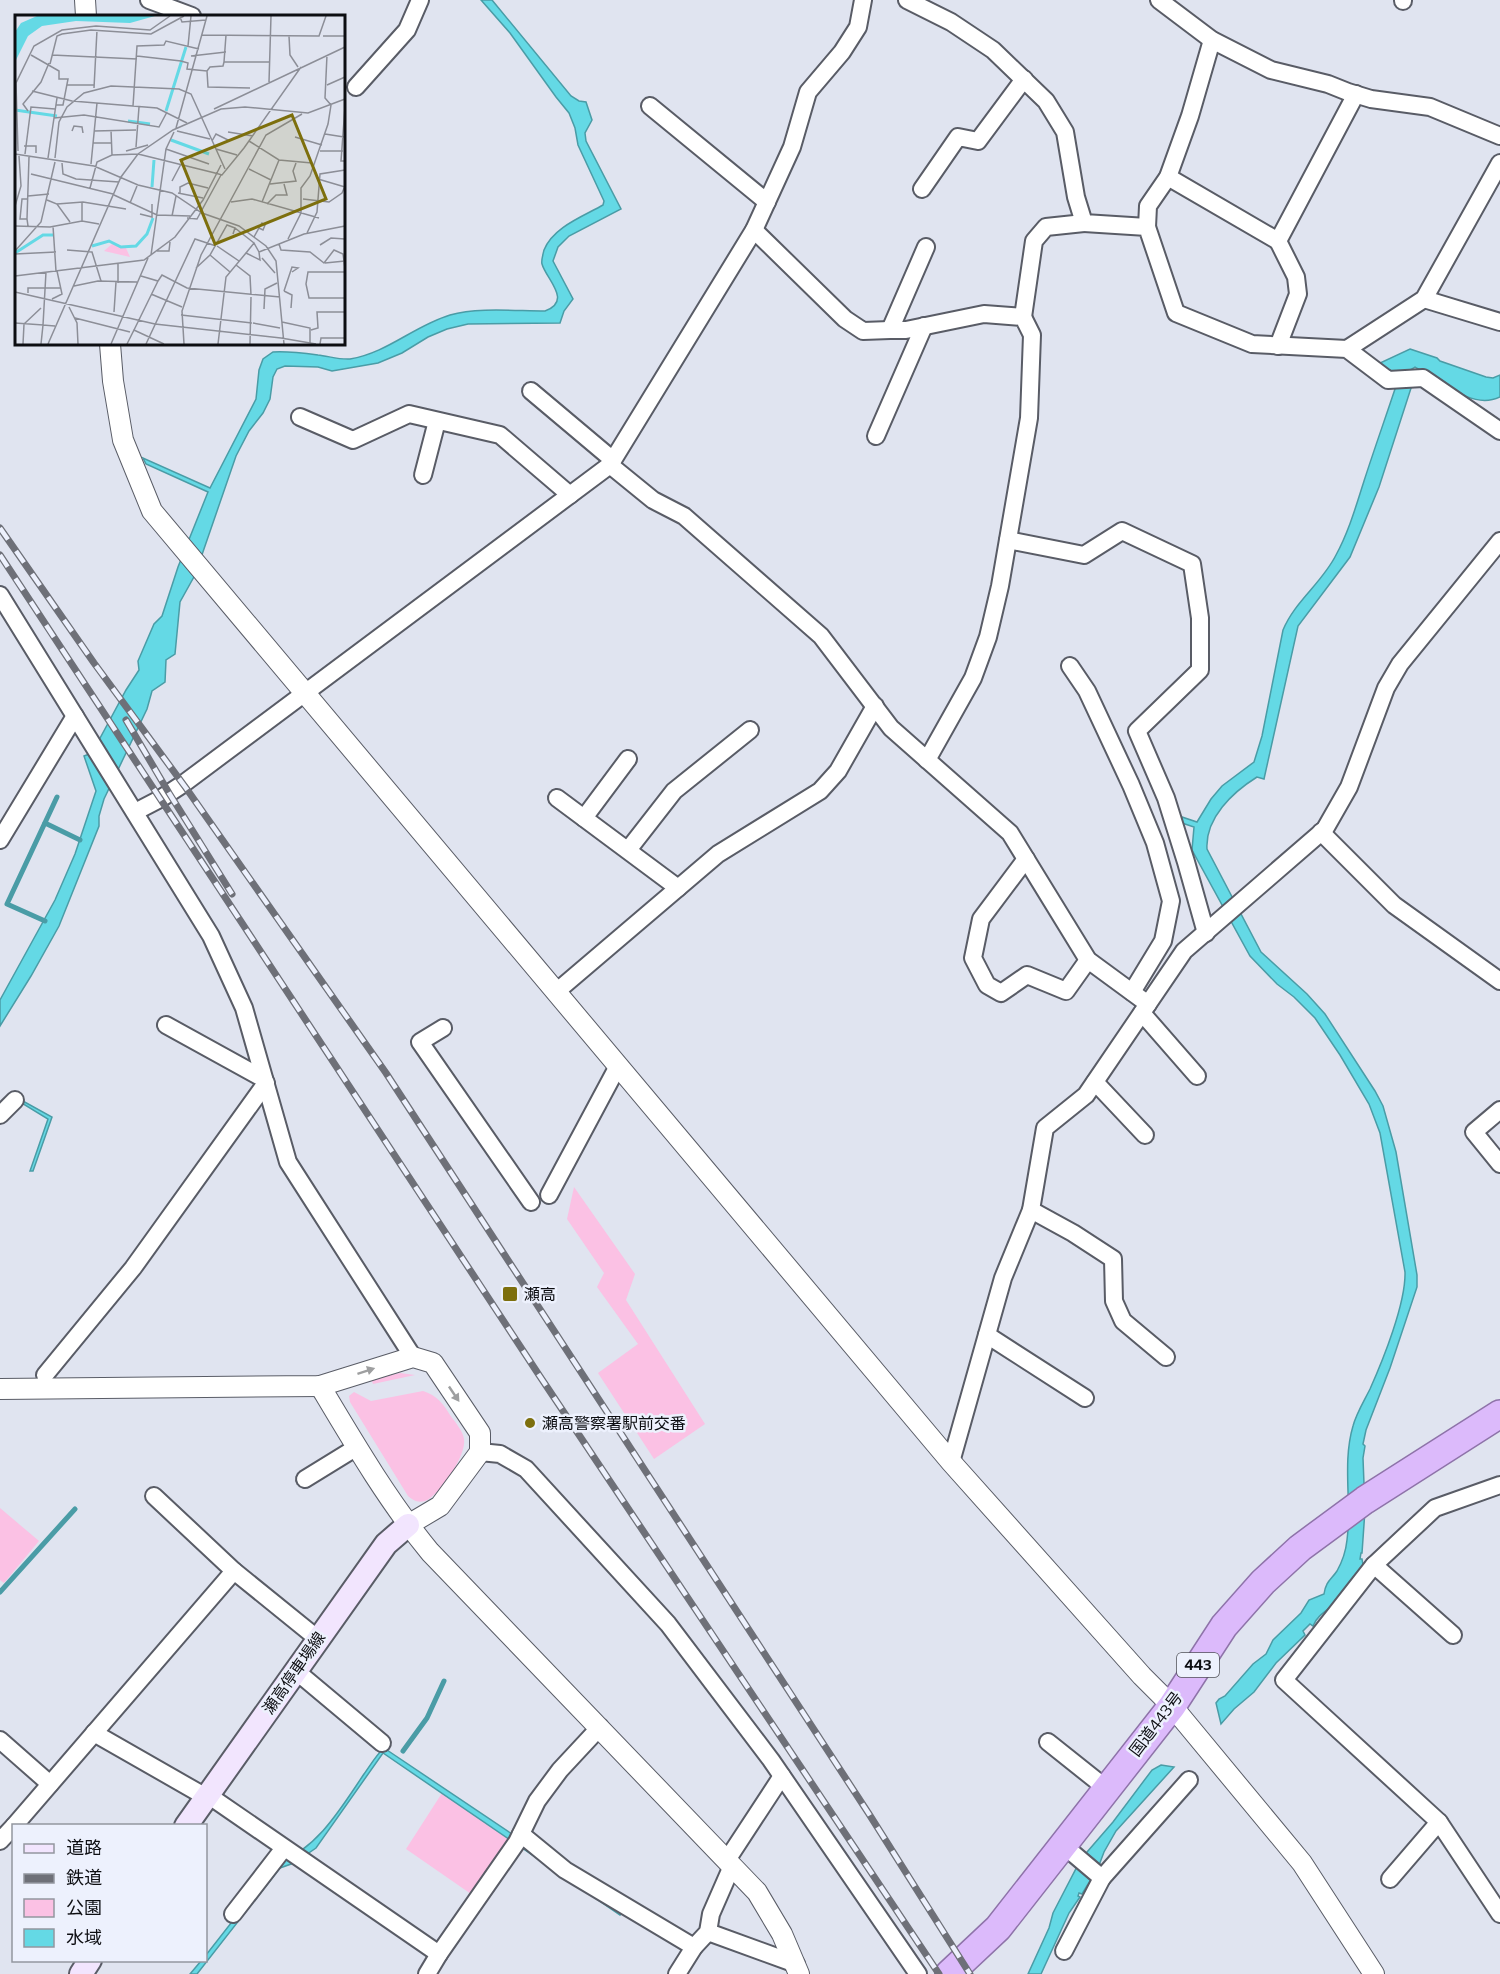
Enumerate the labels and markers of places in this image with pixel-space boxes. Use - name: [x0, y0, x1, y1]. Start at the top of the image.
- marker: 瀬高: [501, 1285, 519, 1303]
- place label: 瀬高: [524, 1285, 556, 1304]
- place label: 瀬高警察署駅前交番: [542, 1414, 686, 1433]
- marker: 瀬高警察署駅前交番: [523, 1416, 537, 1430]

